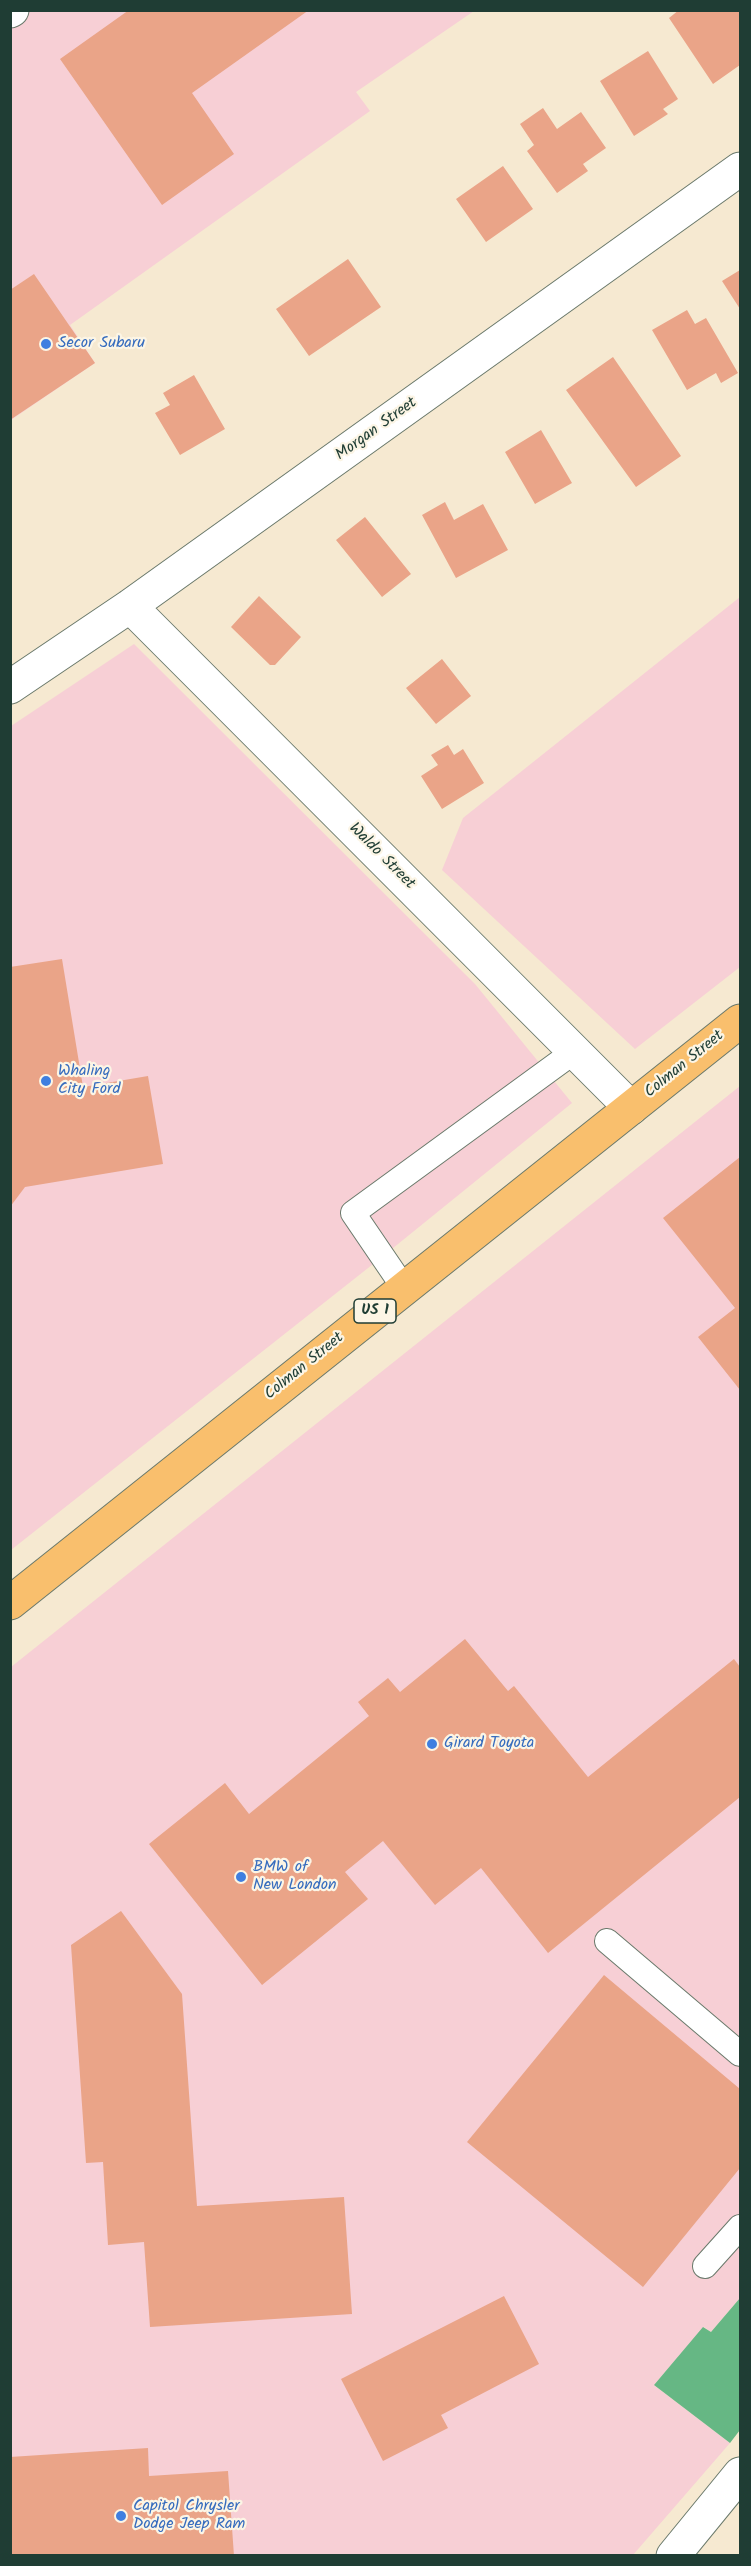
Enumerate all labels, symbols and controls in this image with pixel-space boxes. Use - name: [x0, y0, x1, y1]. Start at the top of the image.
- place label: Secor Subaru: [58, 334, 145, 354]
- marker: Secor Subaru: [39, 337, 53, 351]
- street label: Morgan Street: [333, 394, 421, 466]
- street label: Waldo Street: [344, 820, 418, 894]
- street label: Colman Street: [641, 1027, 729, 1103]
- place label: Whaling City Ford: [58, 1062, 120, 1100]
- marker: Whaling City Ford: [39, 1074, 53, 1088]
- road number: US 1: [354, 1299, 396, 1323]
- street label: Colman Street: [261, 1329, 349, 1405]
- place label: Girard Toyota: [444, 1734, 534, 1754]
- marker: Girard Toyota: [425, 1737, 439, 1751]
- place label: BMW of New London: [253, 1858, 336, 1896]
- marker: BMW of New London: [234, 1870, 248, 1884]
- place label: Capitol Chrysler Dodge Jeep Ram: [133, 2497, 245, 2535]
- marker: Capitol Chrysler Dodge Jeep Ram: [114, 2509, 128, 2523]

